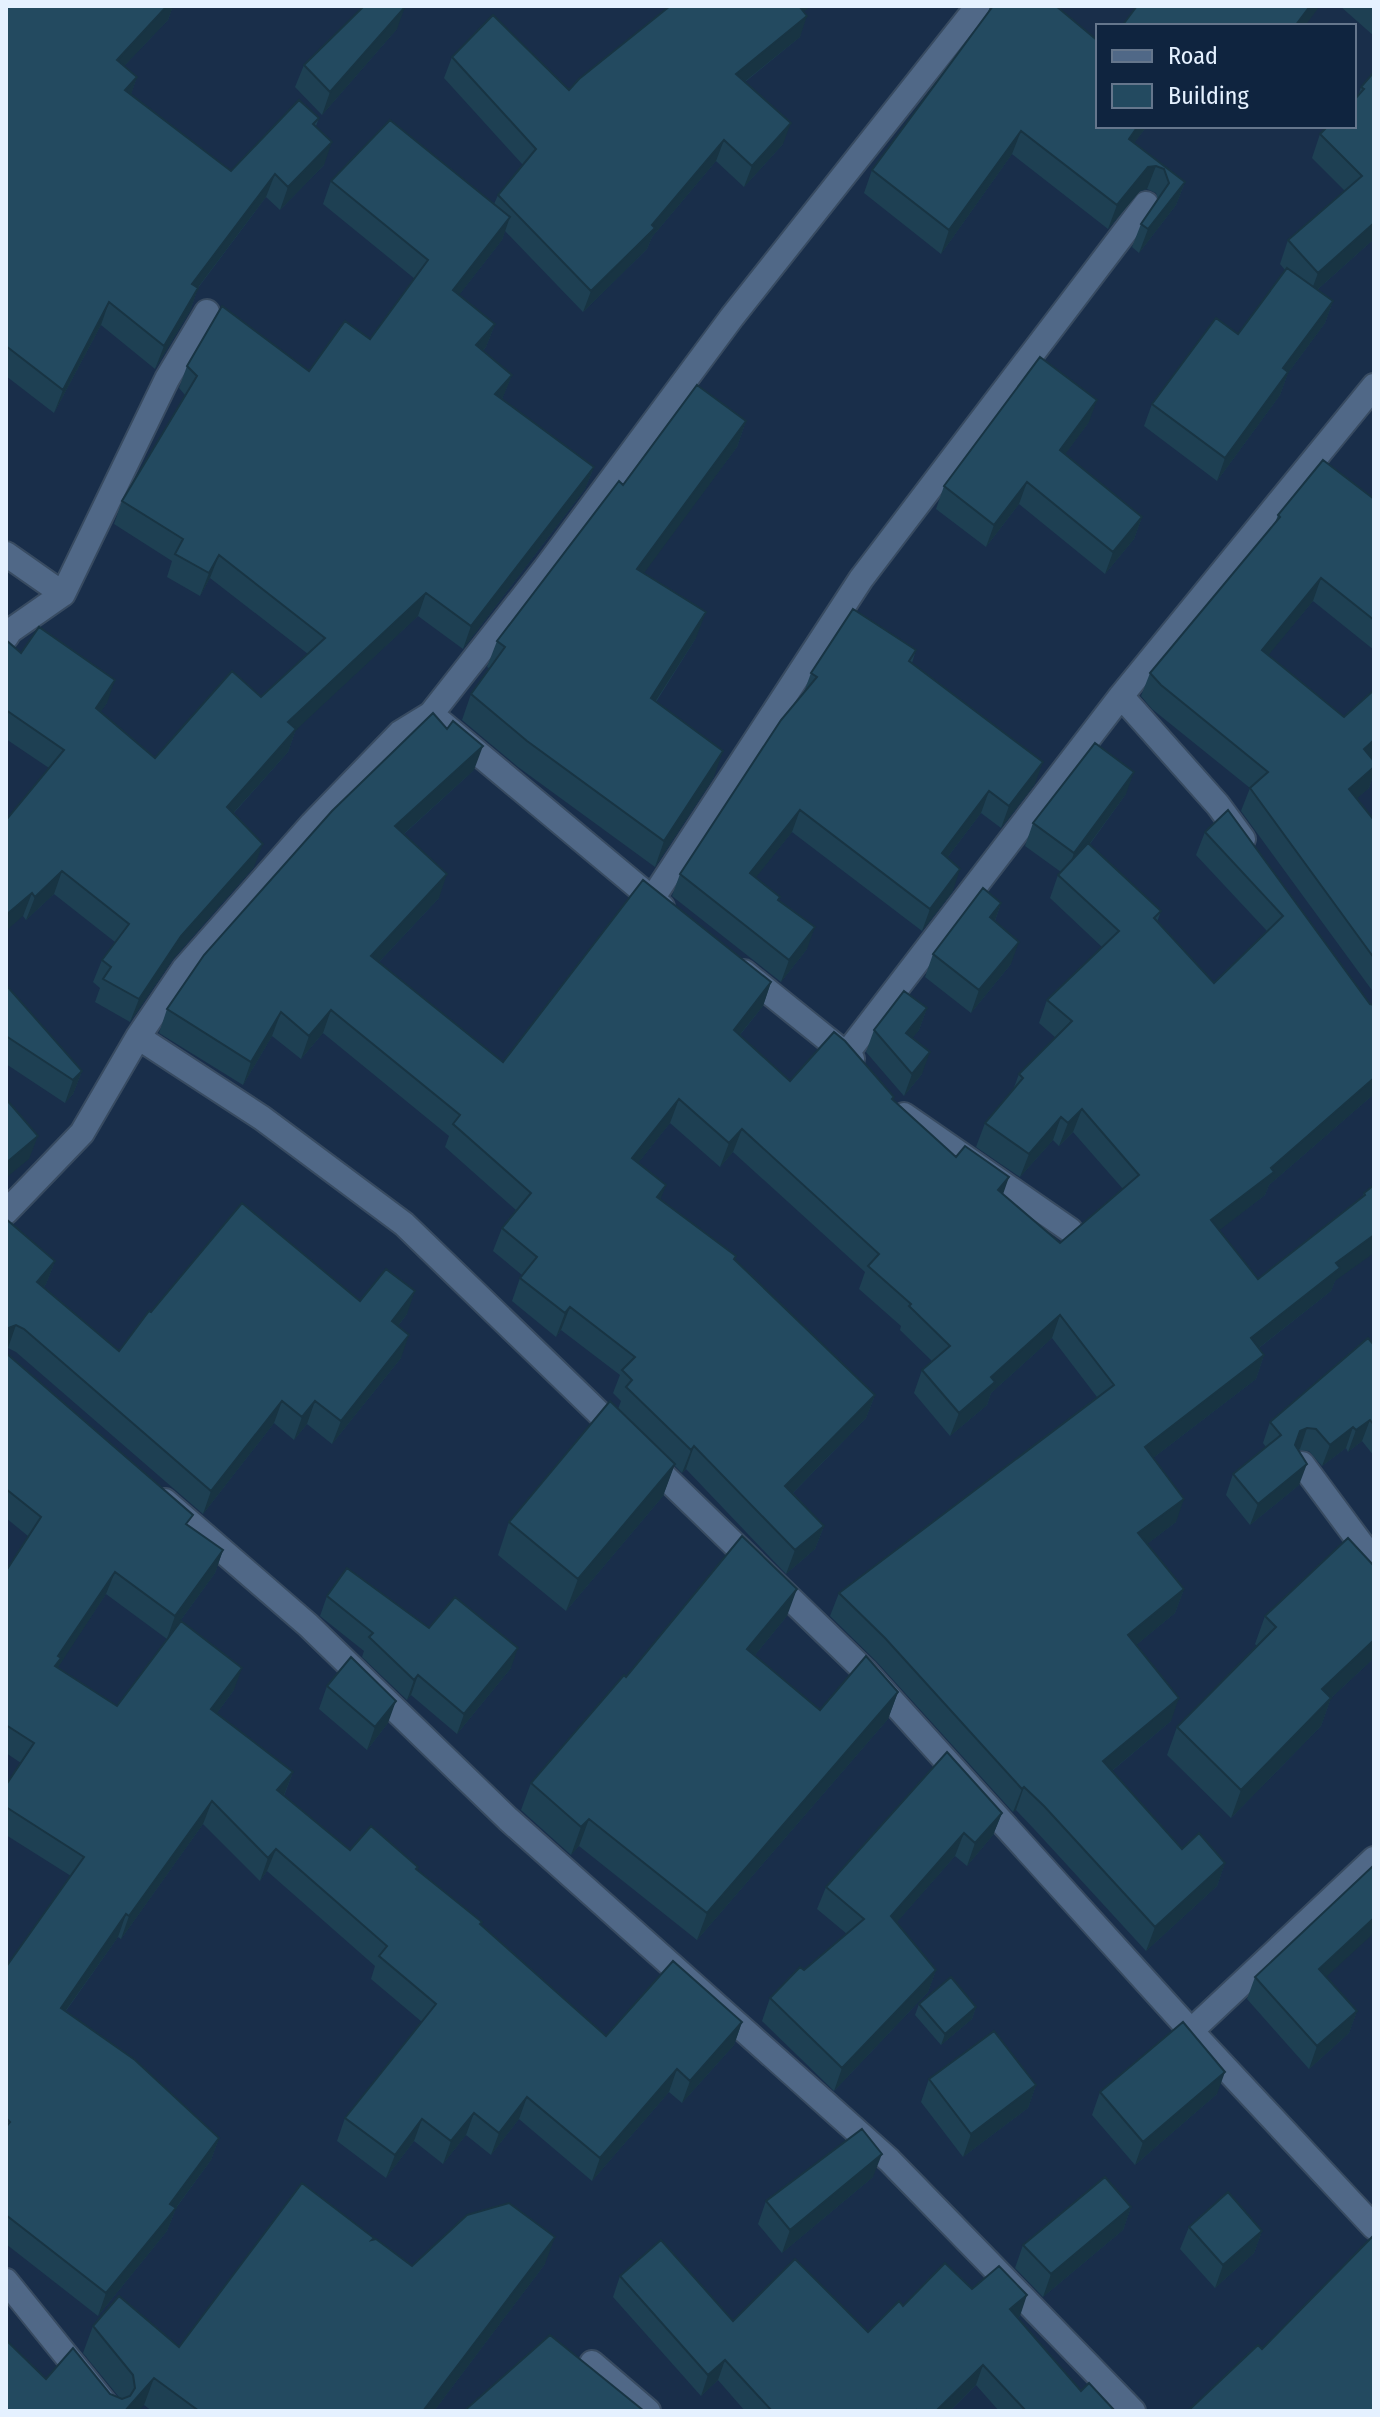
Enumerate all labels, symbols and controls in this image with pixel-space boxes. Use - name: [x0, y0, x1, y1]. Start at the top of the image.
- legend: [1096, 24, 1356, 128]
- text: Road: [1168, 42, 1218, 70]
- text: Building: [1168, 82, 1250, 110]

